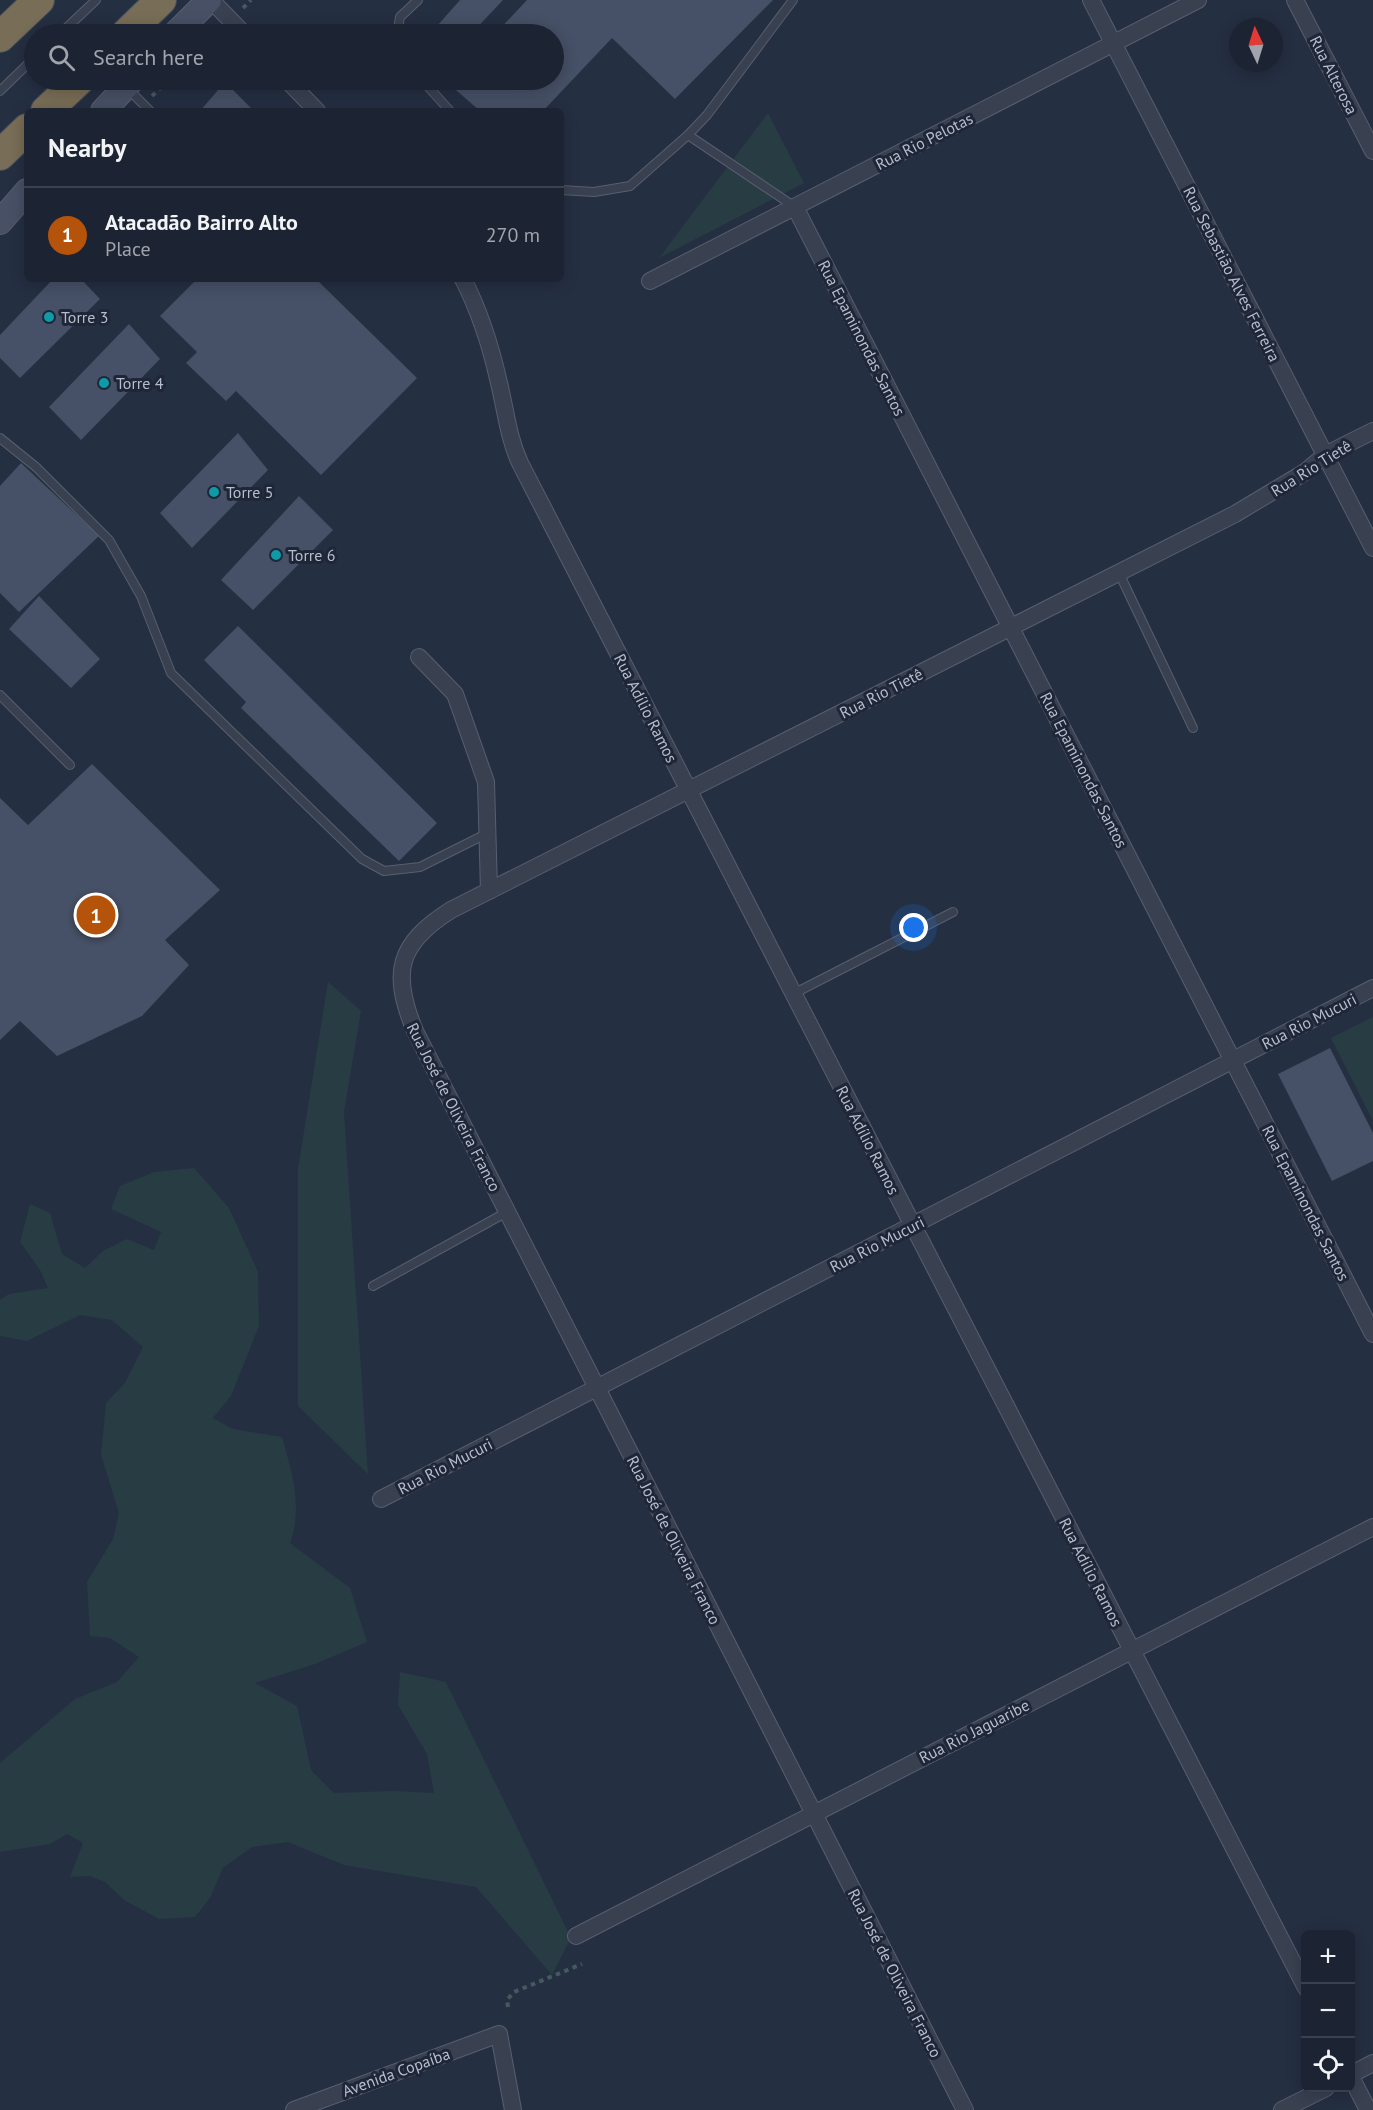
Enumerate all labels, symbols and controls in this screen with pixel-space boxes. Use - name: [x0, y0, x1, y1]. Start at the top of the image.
- north arrow: [1229, 18, 1283, 72]
- search box: [24, 24, 564, 90]
- street label: Rua Alterosa: [1306, 32, 1362, 118]
- icon: search: [45, 41, 78, 74]
- text: Search here: [93, 43, 204, 71]
- street label: Rua Rio Pelotas: [872, 108, 976, 174]
- text: Nearby: [48, 131, 126, 164]
- street label: Rua Sebastião Alves Ferreira: [1179, 183, 1285, 365]
- text: Atacadão Bairro Alto: [105, 208, 298, 236]
- text: 1: [62, 222, 73, 248]
- text: 270 m: [486, 222, 540, 248]
- text: Place: [105, 236, 151, 262]
- street label: Rua Epaminondas Santos: [814, 257, 910, 419]
- place label: Torre 3: [61, 307, 108, 327]
- marker: Torre 3: [42, 310, 56, 324]
- place label: Torre 4: [116, 373, 164, 393]
- marker: Torre 4: [97, 376, 111, 390]
- street label: Rua Rio Tietê: [1267, 435, 1355, 501]
- place label: Torre 5: [226, 482, 273, 502]
- marker: Torre 5: [207, 485, 221, 499]
- place label: Torre 6: [288, 545, 335, 565]
- marker: Torre 6: [269, 548, 283, 562]
- street label: Rua Adílio Ramos: [610, 650, 682, 766]
- street label: Rua Rio Tietê: [836, 663, 926, 723]
- street label: Rua Epaminondas Santos: [1036, 689, 1132, 851]
- pin: 1: [76, 892, 116, 938]
- your location: [899, 913, 928, 942]
- street label: Rua Rio Mucuri: [1258, 989, 1360, 1053]
- street label: Rua José de Oliveira Franco: [403, 1019, 505, 1195]
- street label: Rua Adílio Ramos: [832, 1082, 904, 1198]
- street label: Rua Epaminondas Santos: [1258, 1122, 1354, 1284]
- street label: Rua Rio Mucuri: [826, 1212, 928, 1276]
- street label: Rua Rio Mucuri: [394, 1434, 496, 1498]
- street label: Rua José de Oliveira Franco: [623, 1452, 725, 1628]
- street label: Rua Adílio Ramos: [1055, 1514, 1127, 1630]
- street label: Rua Rio Jaguaribe: [916, 1695, 1032, 1767]
- street label: Rua José de Oliveira Franco: [844, 1885, 946, 2061]
- map controls: [1301, 1930, 1355, 2092]
- button: +: [1301, 1930, 1355, 1984]
- button: −: [1301, 1984, 1355, 2038]
- button: locate: [1301, 2038, 1355, 2092]
- street label: Avenida Copaíba: [340, 2043, 452, 2101]

